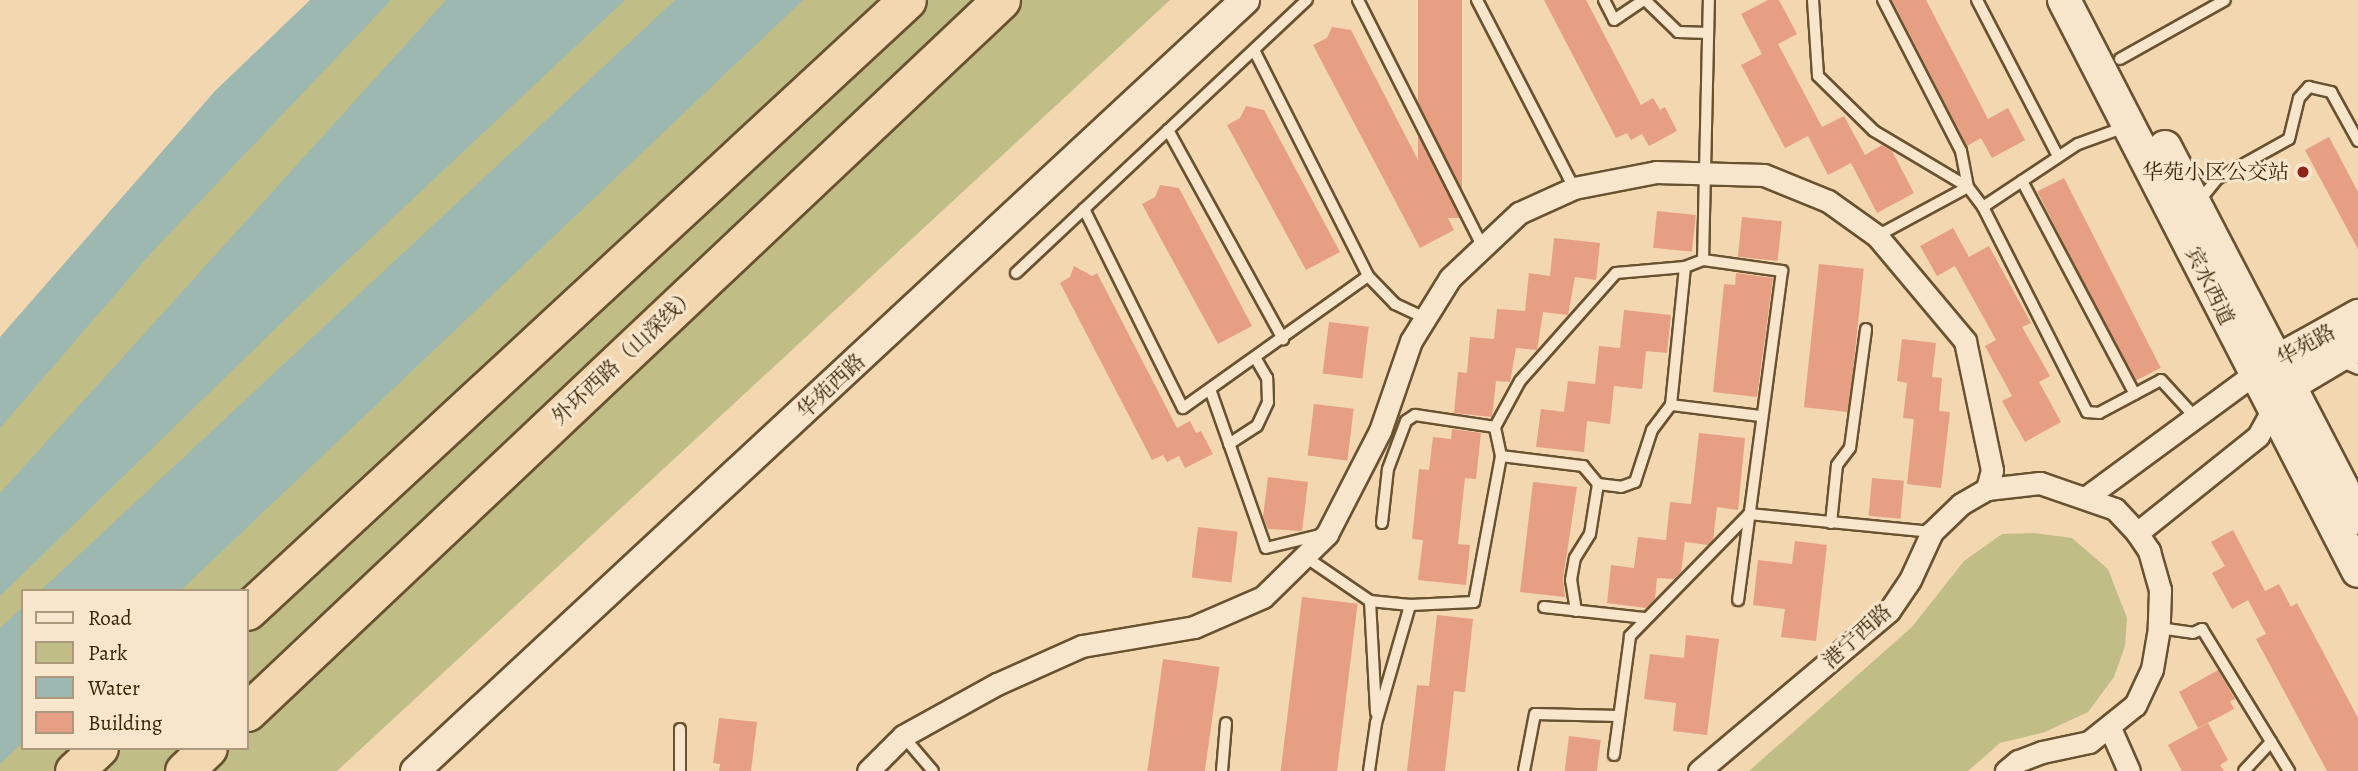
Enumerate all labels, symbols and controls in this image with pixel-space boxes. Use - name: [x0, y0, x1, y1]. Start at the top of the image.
- place label: 华苑小区公交站: [2142, 159, 2289, 185]
- marker: 华苑小区公交站: [2295, 164, 2311, 180]
- street label: 宾水西道: [2180, 243, 2240, 329]
- street label: 外环西路（山深线）: [546, 282, 702, 430]
- street label: 华苑路: [2272, 319, 2340, 371]
- street label: 华苑西路: [792, 348, 870, 424]
- legend: [21, 589, 248, 750]
- street label: 港宁西路: [1817, 599, 1897, 673]
- text: Road: [88, 604, 132, 632]
- text: Park: [88, 639, 127, 667]
- text: Water: [88, 674, 140, 702]
- text: Building: [88, 709, 162, 737]

